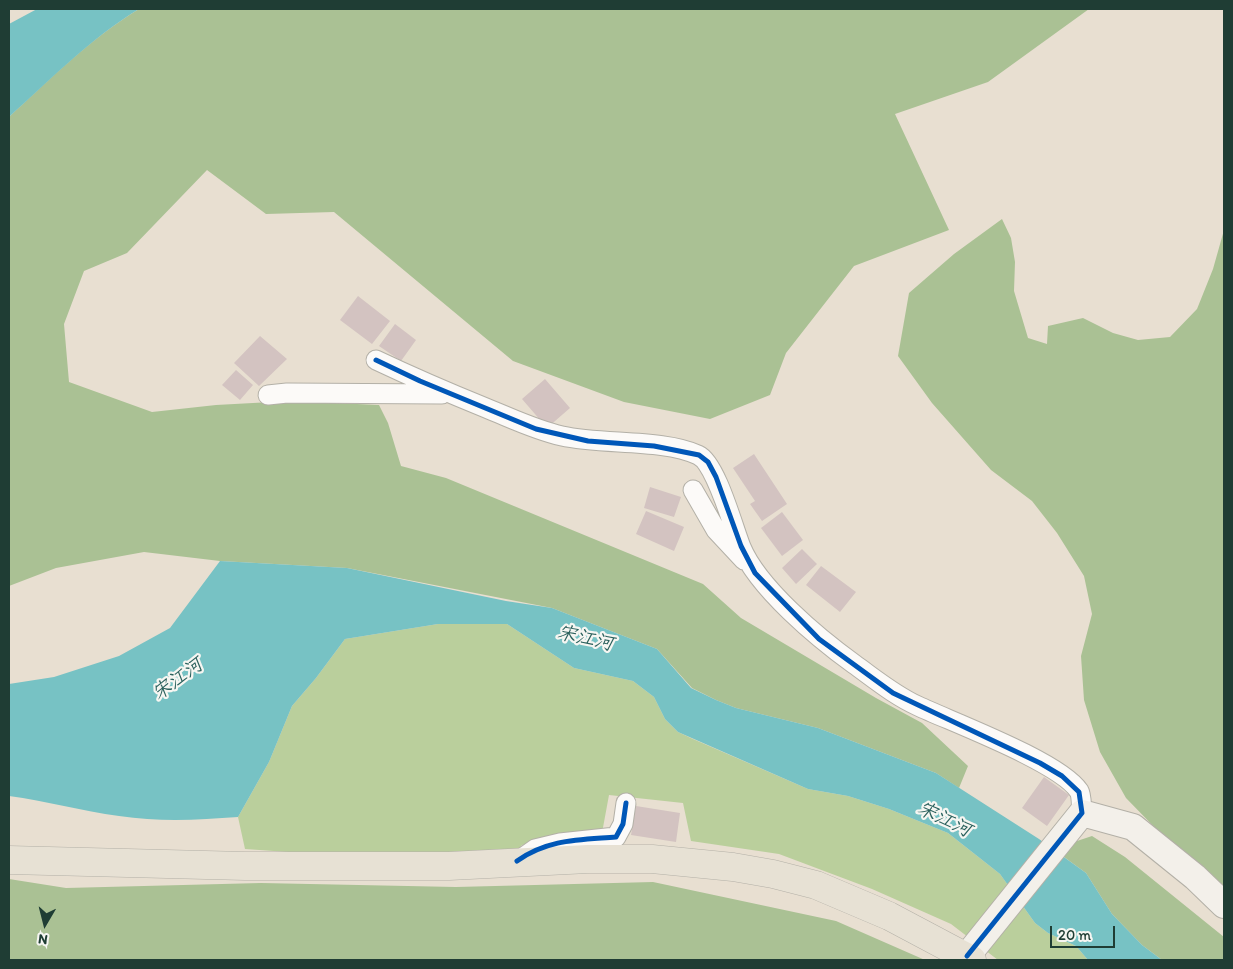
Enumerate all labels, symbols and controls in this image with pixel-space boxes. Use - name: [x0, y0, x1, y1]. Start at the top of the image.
- water label: 宋江河: [555, 621, 615, 657]
- water label: 宋江河: [148, 654, 208, 706]
- water label: 宋江河: [913, 797, 975, 843]
- north arrow: [20, 899, 70, 949]
- scale bar: [1053, 916, 1118, 948]
- text: 20 m: [1058, 926, 1091, 944]
- text: N: [37, 930, 49, 948]

